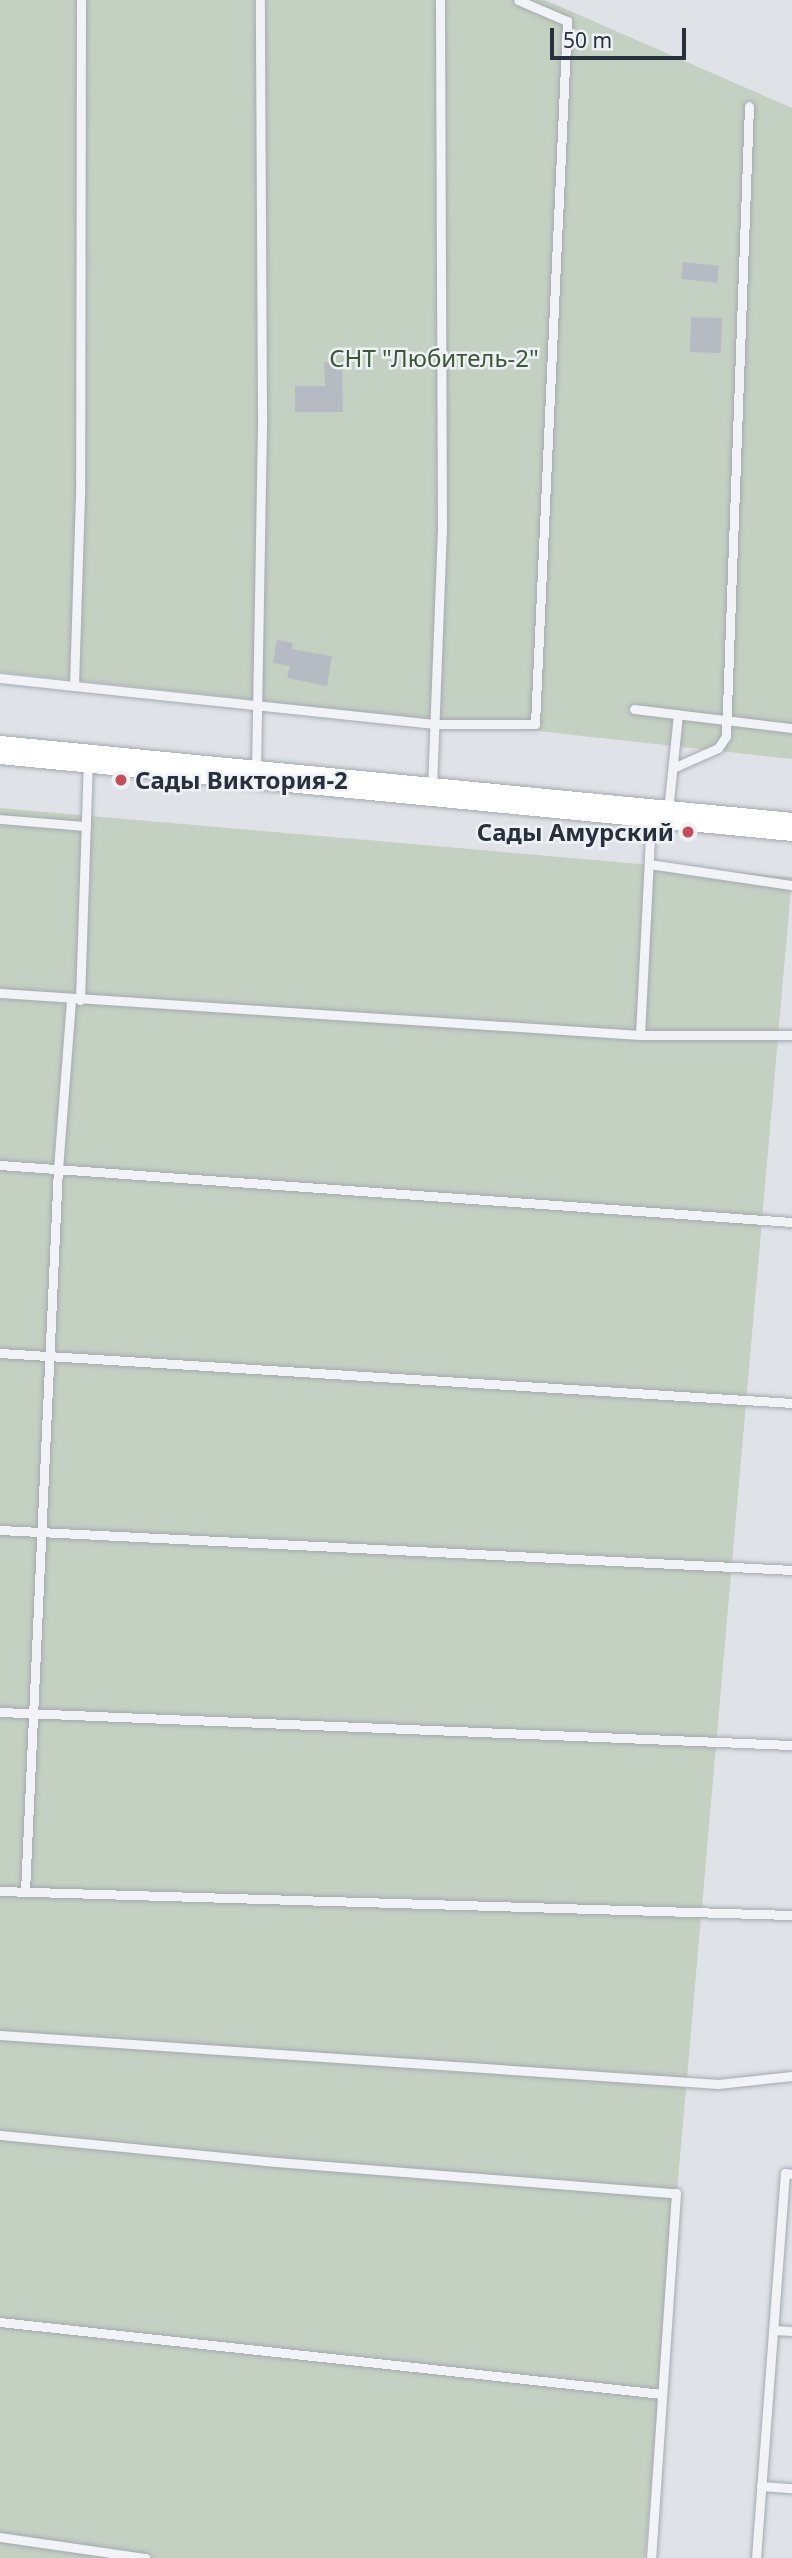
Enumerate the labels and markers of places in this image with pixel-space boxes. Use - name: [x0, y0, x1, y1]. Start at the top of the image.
- place label: Сады Виктория-2: [135, 766, 348, 794]
- marker: Сады Виктория-2: [113, 772, 129, 788]
- place label: Сады Амурский: [477, 818, 674, 846]
- marker: Сады Амурский: [680, 824, 696, 840]

